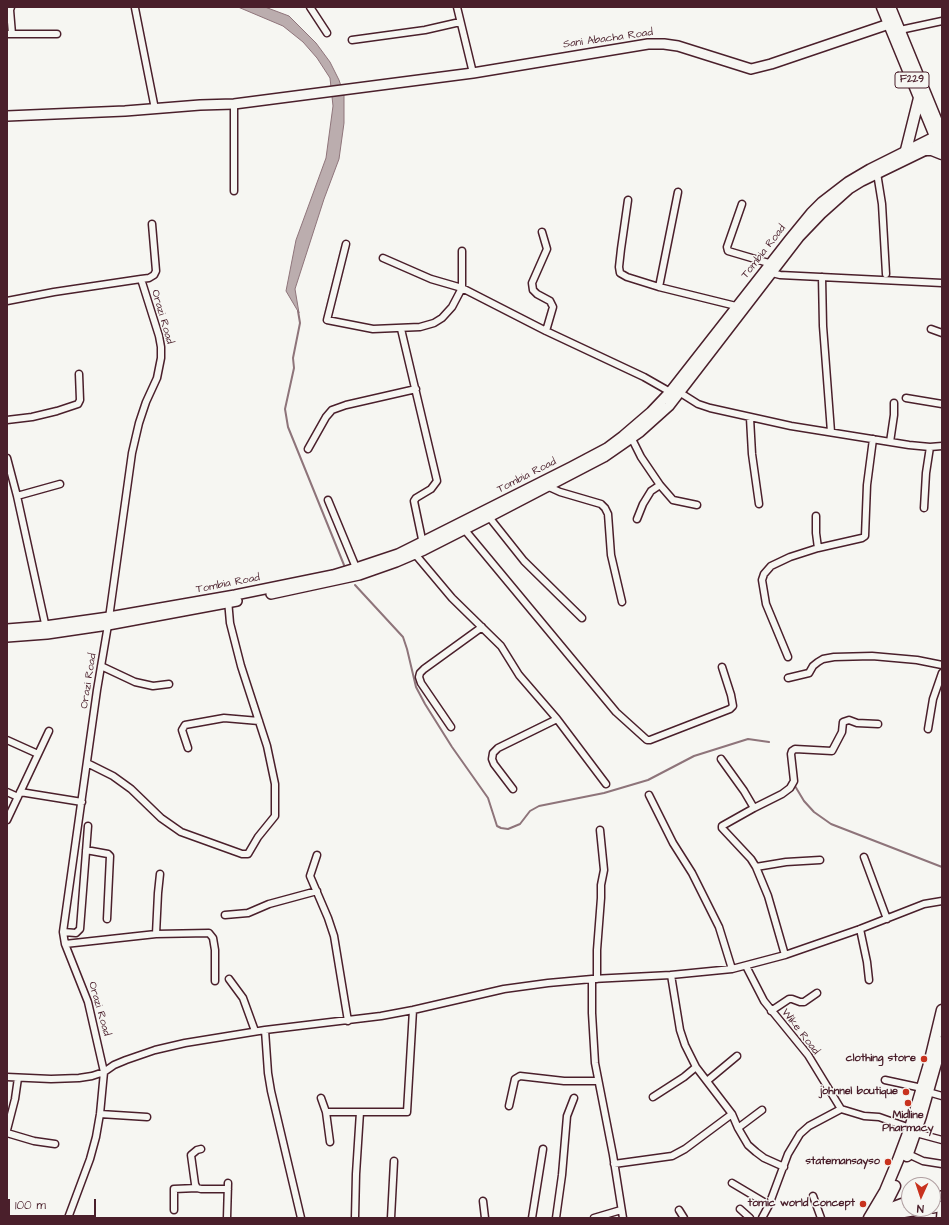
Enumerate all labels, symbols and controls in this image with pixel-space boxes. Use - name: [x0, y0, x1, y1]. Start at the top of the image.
- street label: Sani Abacha Road: [562, 26, 654, 52]
- road number: F229: [895, 72, 929, 88]
- street label: Tombia Road: [739, 222, 789, 282]
- street label: Orazi Road: [148, 288, 176, 346]
- street label: Tombia Road: [495, 455, 559, 497]
- street label: Tombia Road: [195, 571, 261, 597]
- street label: Orazi Road: [78, 652, 100, 710]
- street label: Orazi Road: [85, 980, 113, 1038]
- street label: Wike Road: [778, 1007, 822, 1057]
- place label: clothing store: [846, 1052, 916, 1066]
- marker: clothing store: [919, 1054, 929, 1064]
- place label: johnnel boutique: [820, 1085, 898, 1099]
- marker: johnnel boutique: [901, 1087, 911, 1097]
- marker: Midline Pharmacy: [903, 1098, 913, 1108]
- place label: Midline Pharmacy: [882, 1109, 934, 1135]
- place label: statemansayso: [806, 1155, 880, 1169]
- marker: statemansayso: [883, 1157, 893, 1167]
- north arrow: [901, 1177, 941, 1217]
- scale bar: [10, 1191, 98, 1217]
- text: 100 m: [15, 1197, 46, 1214]
- place label: tomic world concept: [748, 1197, 855, 1211]
- marker: tomic world concept: [858, 1199, 868, 1209]
- text: N: [917, 1201, 924, 1216]

